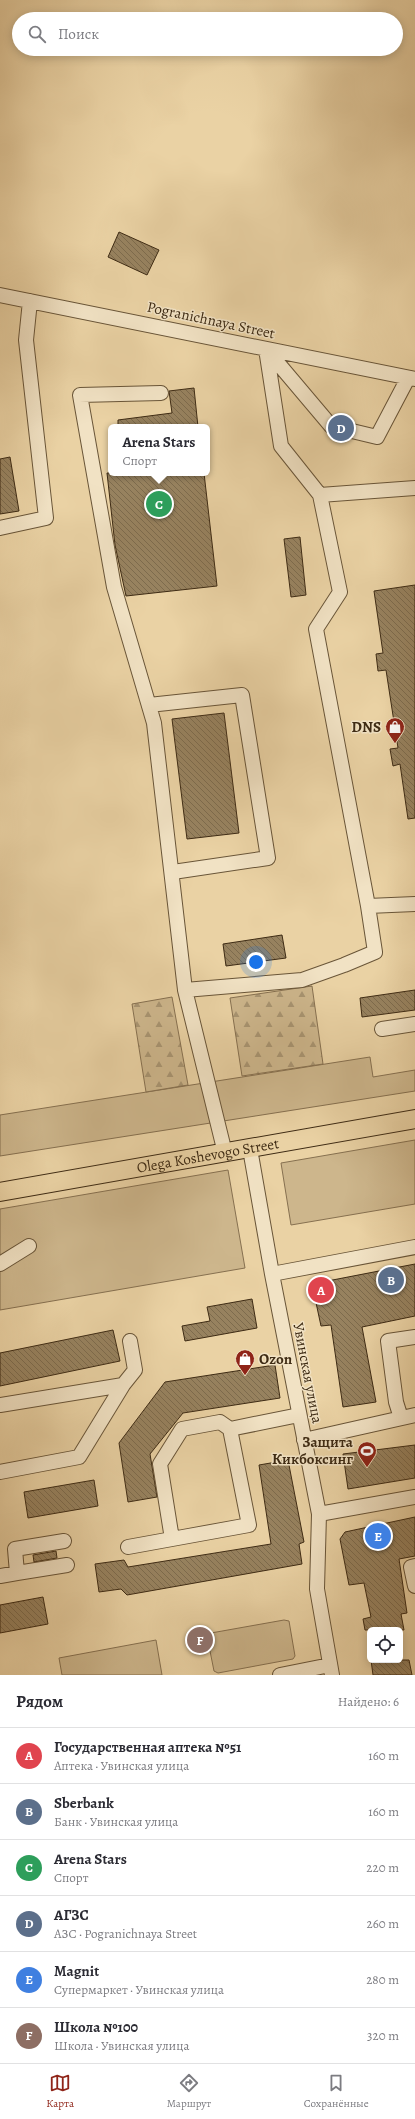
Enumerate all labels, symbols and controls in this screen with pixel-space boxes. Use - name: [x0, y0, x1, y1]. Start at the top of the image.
- search box: [12, 12, 403, 56]
- icon: search: [26, 23, 48, 45]
- text: Поиск: [58, 24, 99, 44]
- street label: Pogranichnaya Street: [145, 297, 277, 343]
- pin: D: [328, 413, 354, 443]
- popup: [108, 424, 210, 476]
- text: Arena Stars: [123, 432, 195, 452]
- text: Спорт: [123, 452, 157, 469]
- pin: C: [146, 489, 172, 519]
- shop icon: DNS: [384, 716, 406, 744]
- place label: DNS: [352, 717, 381, 737]
- your location: [246, 952, 266, 972]
- street label: Olega Koshevogo Street: [135, 1133, 281, 1178]
- pin: B: [378, 1265, 404, 1295]
- pin: A: [308, 1275, 334, 1305]
- street label: Увинская улица: [288, 1321, 328, 1425]
- shop icon: Ozon: [234, 1348, 256, 1376]
- place label: Ozon: [259, 1349, 293, 1369]
- place label: Защита Кикбоксинг: [272, 1432, 354, 1469]
- sports icon: Защита Кикбоксинг: [356, 1440, 378, 1468]
- pin: E: [365, 1521, 391, 1551]
- pin: F: [187, 1625, 213, 1655]
- map controls: [367, 1627, 403, 1663]
- button: locate: [367, 1627, 403, 1663]
- text: Рядом: [16, 1690, 63, 1713]
- text: Найдено: 6: [338, 1693, 399, 1710]
- text: Государственная аптека №51: [54, 1737, 241, 1757]
- text: A: [25, 1747, 33, 1764]
- text: 160 m: [368, 1747, 399, 1764]
- text: Аптека · Увинская улица: [54, 1757, 189, 1774]
- text: Sberbank: [54, 1793, 114, 1813]
- text: B: [25, 1803, 33, 1820]
- text: 160 m: [368, 1803, 399, 1820]
- text: Банк · Увинская улица: [54, 1813, 178, 1830]
- text: Arena Stars: [54, 1849, 127, 1869]
- text: C: [25, 1859, 33, 1876]
- text: 220 m: [366, 1859, 399, 1876]
- text: Спорт: [54, 1869, 88, 1886]
- text: АГЗС: [54, 1905, 89, 1925]
- text: D: [24, 1915, 34, 1932]
- text: 260 m: [366, 1915, 399, 1932]
- text: АЗС · Pogranichnaya Street: [54, 1925, 197, 1942]
- text: Magnit: [54, 1961, 99, 1981]
- text: E: [25, 1971, 33, 1988]
- text: 280 m: [366, 1971, 399, 1988]
- text: Супермаркет · Увинская улица: [54, 1981, 224, 1998]
- text: Школа №100: [54, 2017, 138, 2037]
- text: F: [26, 2027, 32, 2044]
- text: 320 m: [367, 2027, 399, 2044]
- text: Школа · Увинская улица: [54, 2037, 189, 2054]
- tab: Карта: [46, 2072, 74, 2111]
- tab: Маршрут: [167, 2072, 211, 2111]
- tab: Сохранённые: [304, 2072, 369, 2111]

